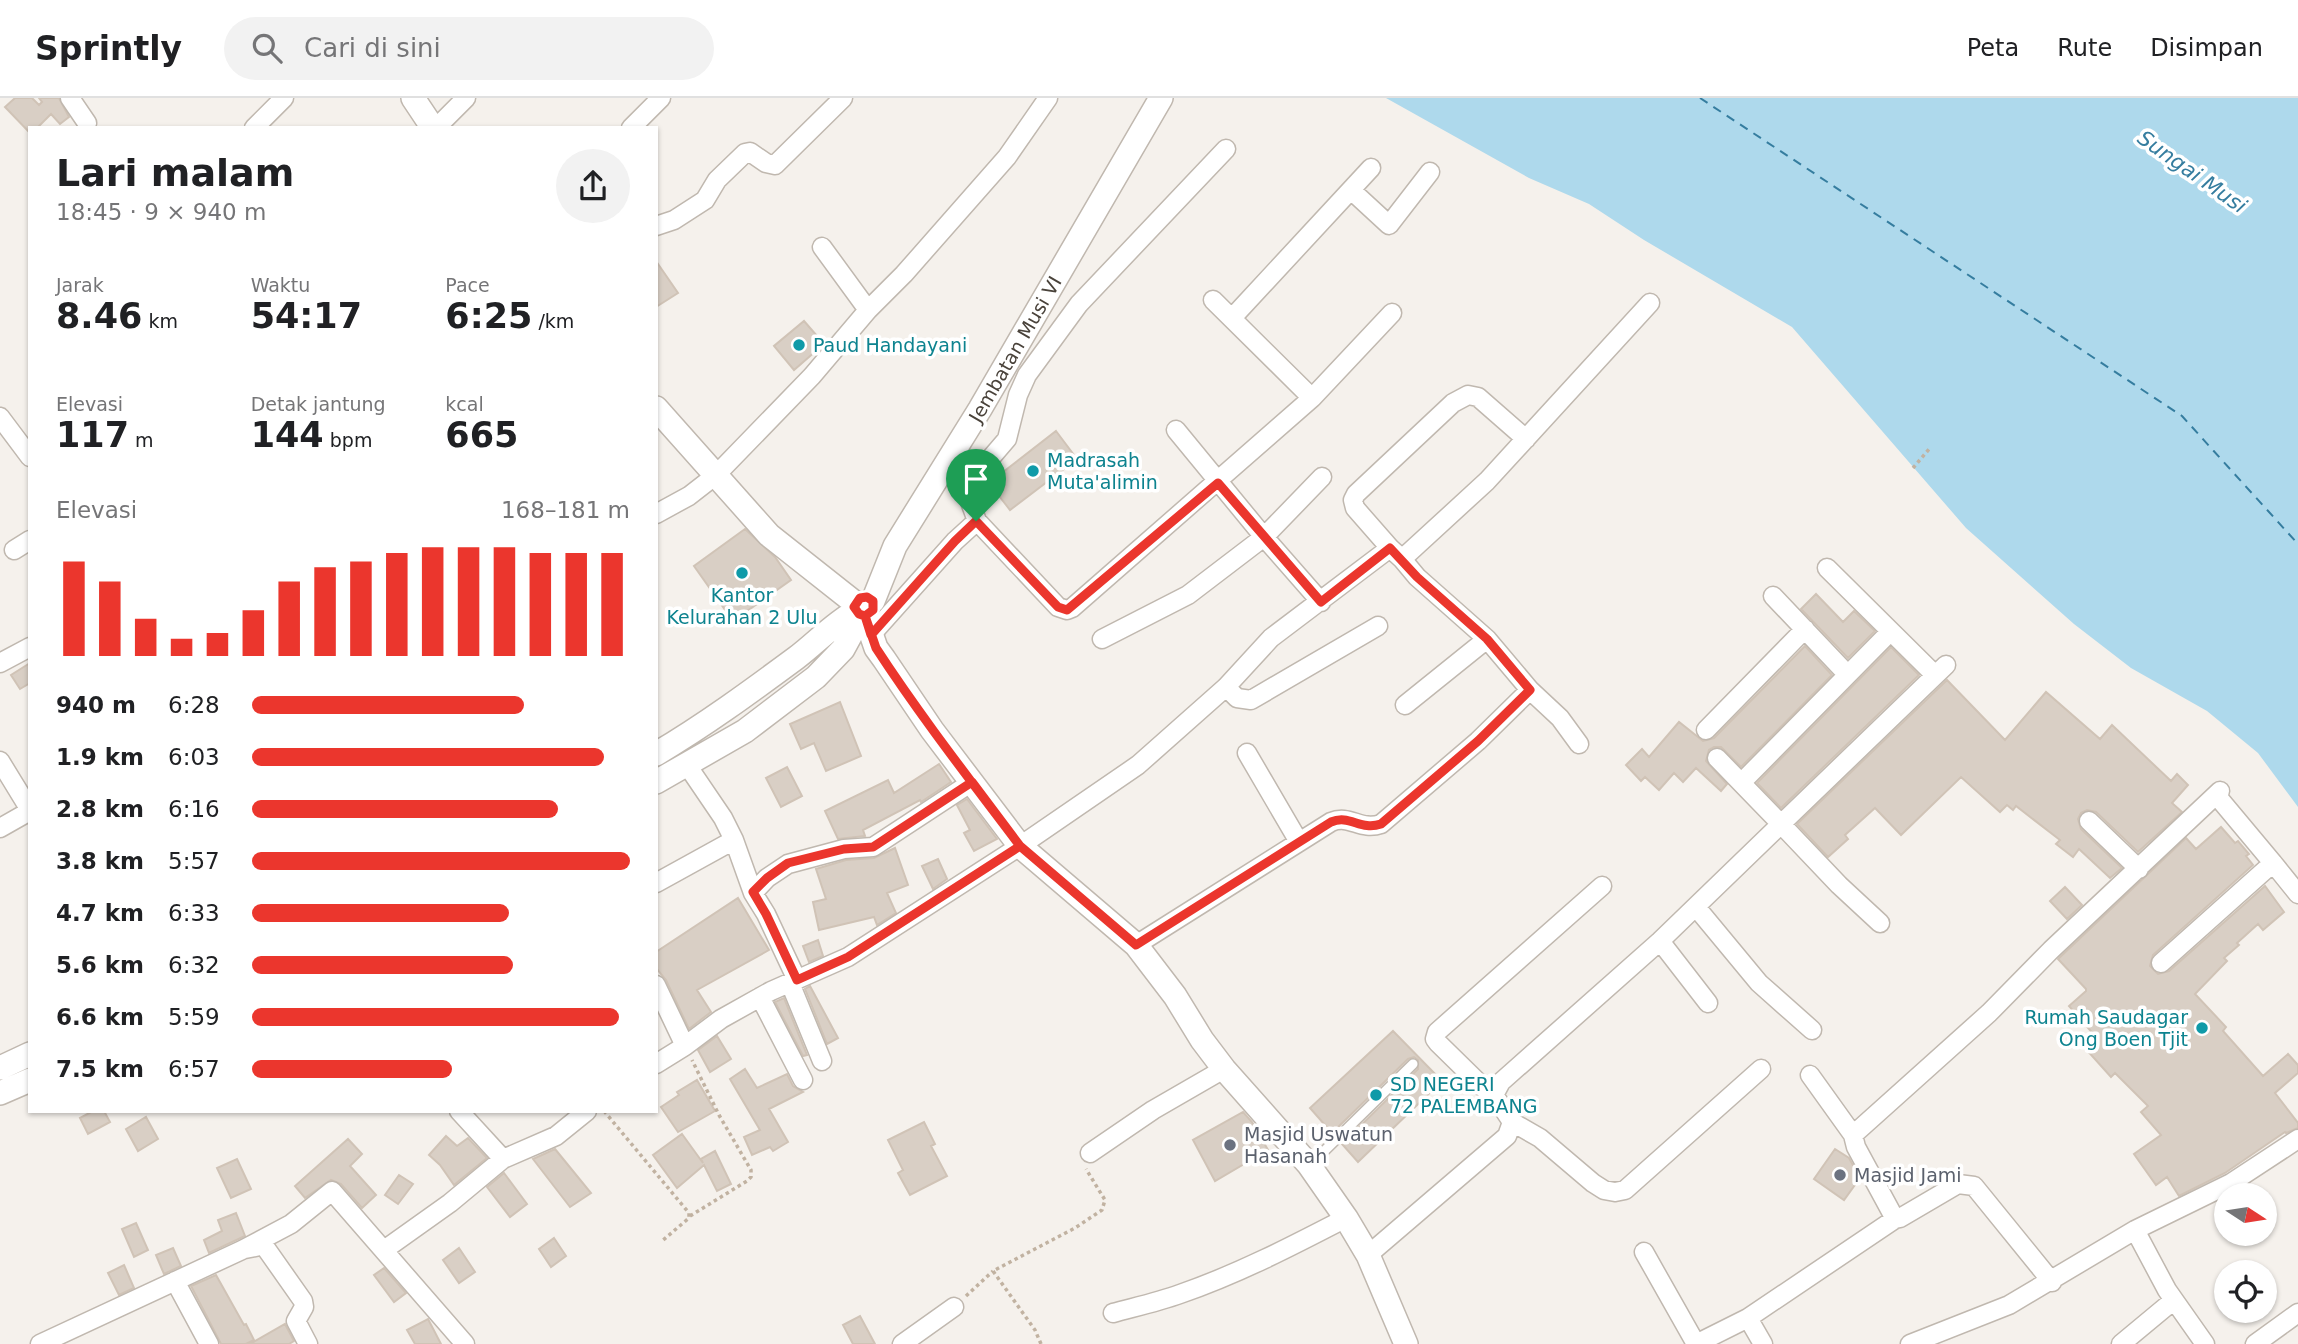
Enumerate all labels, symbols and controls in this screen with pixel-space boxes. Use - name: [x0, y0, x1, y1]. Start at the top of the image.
- search box: [224, 17, 714, 80]
- text: Sprintly: [35, 29, 182, 68]
- icon: search: [248, 29, 286, 67]
- text: Cari di sini: [304, 33, 441, 63]
- text: Peta: [1967, 34, 2019, 62]
- text: Rute: [2057, 34, 2112, 62]
- text: Disimpan: [2150, 34, 2263, 62]
- water label: Sungai Musi: [2133, 126, 2251, 218]
- button: share: [556, 149, 630, 223]
- text: Lari malam: [56, 151, 294, 195]
- text: 18:45 · 9 × 940 m: [56, 199, 266, 225]
- street label: Jembatan Musi VI: [964, 272, 1066, 427]
- text: Jarak: [56, 274, 104, 296]
- text: Waktu: [251, 274, 310, 296]
- text: Pace: [445, 274, 490, 296]
- text: 8.46: [56, 296, 142, 336]
- text: 54:17: [251, 296, 362, 336]
- text: 6:25: [445, 296, 532, 336]
- text: km: [142, 310, 178, 332]
- text: /km: [532, 310, 574, 332]
- place label: Paud Handayani: [813, 334, 967, 356]
- marker: Paud Handayani: [791, 337, 807, 353]
- text: Elevasi: [56, 393, 123, 415]
- text: Detak jantung: [251, 393, 386, 415]
- text: kcal: [445, 393, 484, 415]
- text: 117: [56, 415, 129, 455]
- text: 144: [251, 415, 324, 455]
- text: 665: [445, 415, 518, 455]
- text: m: [129, 429, 154, 451]
- text: bpm: [324, 429, 372, 451]
- pin: [946, 449, 1006, 521]
- place label: Madrasah Muta'alimin: [1047, 449, 1158, 493]
- icon: arrive: [957, 460, 995, 498]
- marker: Madrasah Muta'alimin: [1025, 463, 1041, 479]
- text: Elevasi: [56, 497, 137, 523]
- text: 168–181 m: [501, 497, 630, 523]
- marker: Kantor Kelurahan 2 Ulu: [734, 565, 750, 581]
- place label: Kantor Kelurahan 2 Ulu: [666, 584, 818, 628]
- text: 940 m: [56, 692, 136, 718]
- text: 6:28: [168, 692, 220, 718]
- text: 1.9 km: [56, 744, 144, 770]
- text: 6:03: [168, 744, 220, 770]
- text: 2.8 km: [56, 796, 144, 822]
- text: 6:16: [168, 796, 220, 822]
- text: 3.8 km: [56, 848, 144, 874]
- text: 5:57: [168, 848, 220, 874]
- text: 4.7 km: [56, 900, 144, 926]
- text: 6:33: [168, 900, 220, 926]
- text: 5.6 km: [56, 952, 144, 978]
- text: 6:32: [168, 952, 220, 978]
- text: 6.6 km: [56, 1004, 144, 1030]
- text: 5:59: [168, 1004, 220, 1030]
- place label: Rumah Saudagar Ong Boen Tjit: [2024, 1006, 2188, 1050]
- marker: Rumah Saudagar Ong Boen Tjit: [2194, 1020, 2210, 1036]
- text: 7.5 km: [56, 1056, 144, 1082]
- text: 6:57: [168, 1056, 220, 1082]
- place label: SD NEGERI 72 PALEMBANG: [1390, 1073, 1537, 1117]
- marker: SD NEGERI 72 PALEMBANG: [1368, 1087, 1384, 1103]
- place label: Masjid Uswatun Hasanah: [1244, 1123, 1393, 1167]
- marker: Masjid Uswatun Hasanah: [1222, 1137, 1238, 1153]
- place label: Masjid Jami: [1854, 1164, 1962, 1186]
- marker: Masjid Jami: [1832, 1167, 1848, 1183]
- north arrow: [2214, 1183, 2277, 1246]
- map controls: [2214, 1183, 2277, 1323]
- button: locate: [2214, 1260, 2277, 1323]

